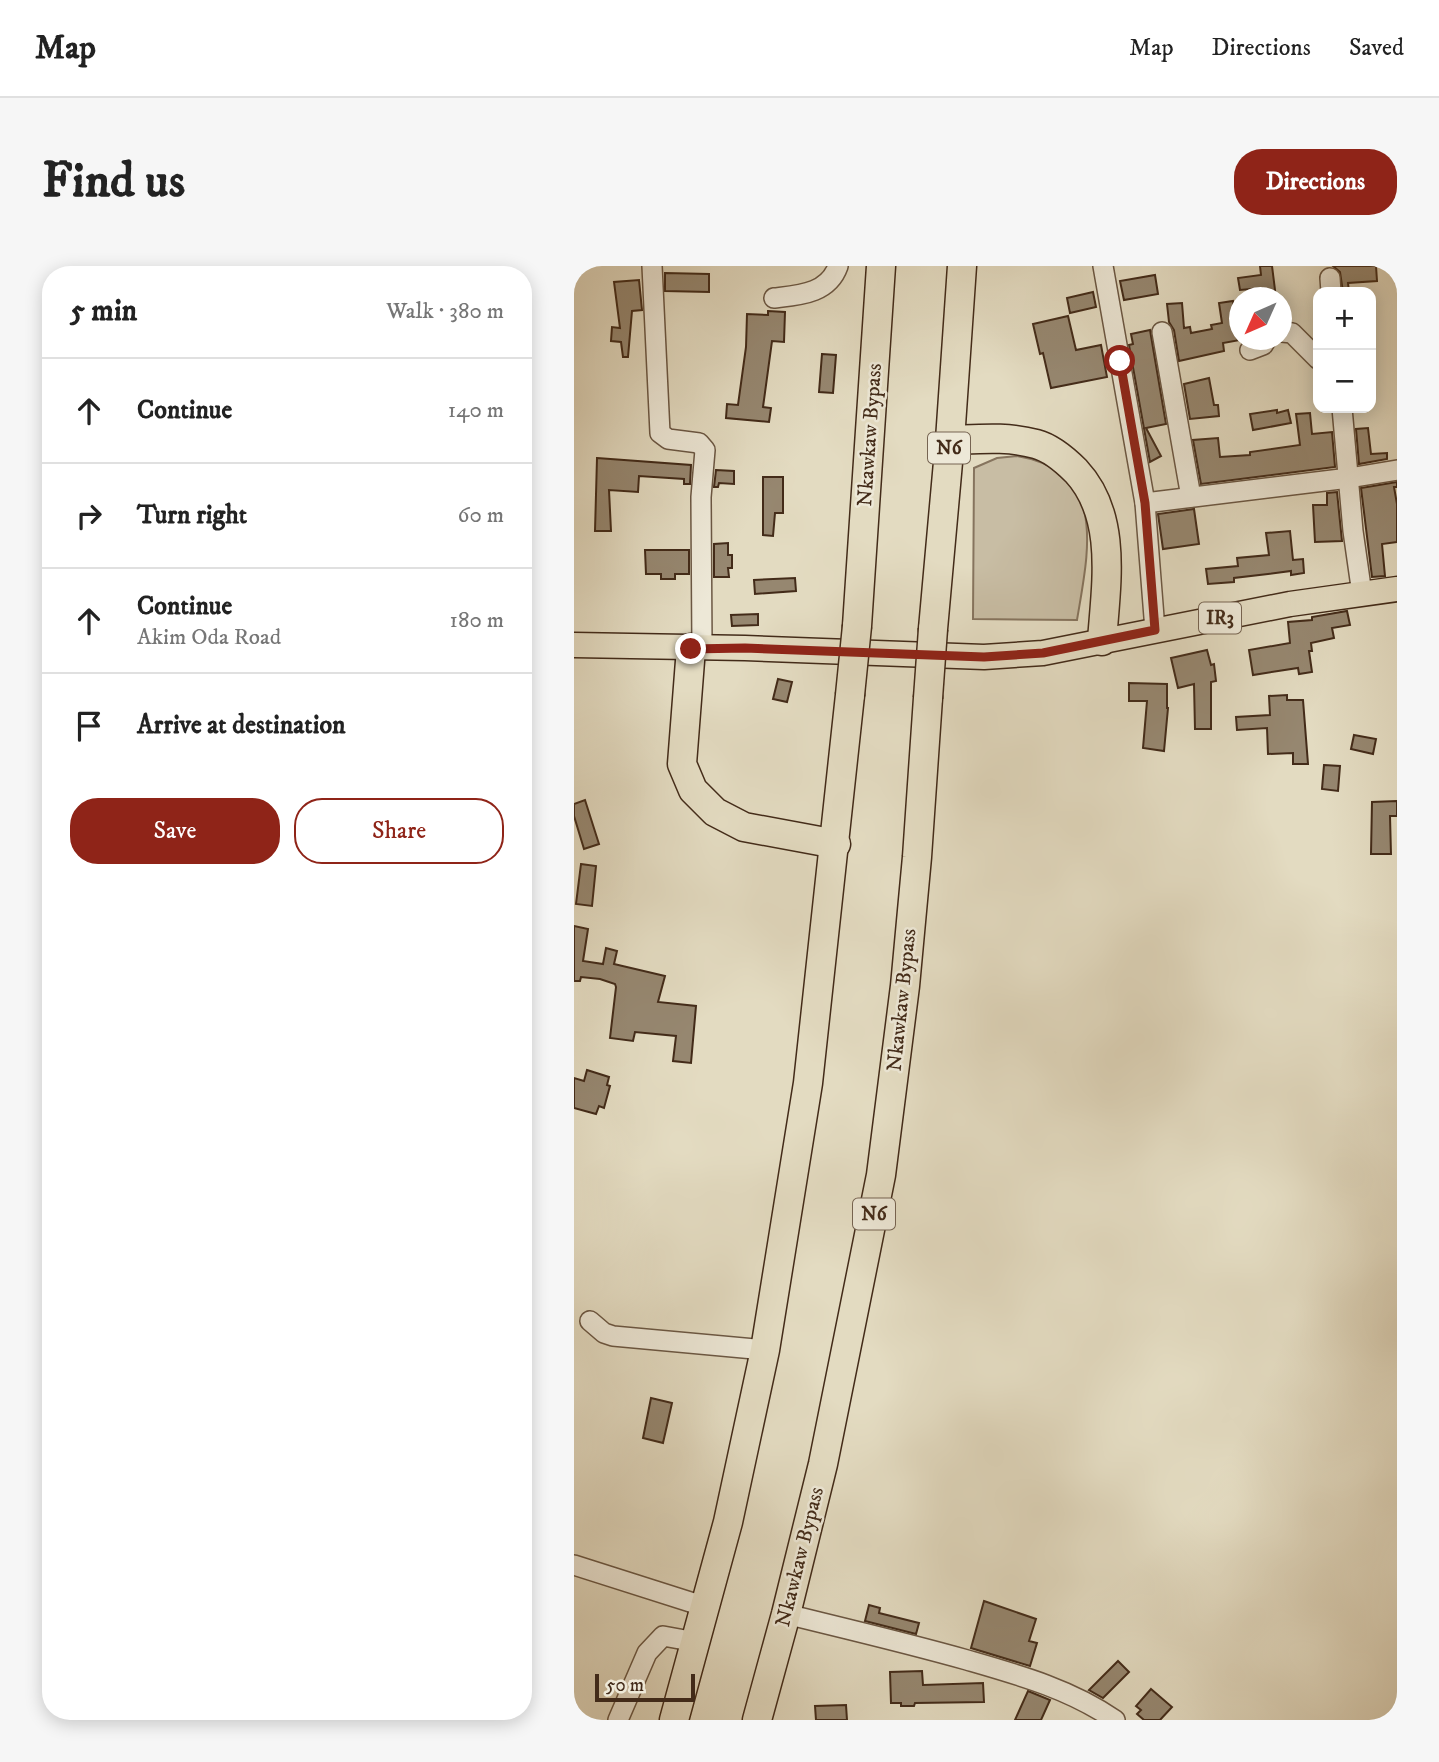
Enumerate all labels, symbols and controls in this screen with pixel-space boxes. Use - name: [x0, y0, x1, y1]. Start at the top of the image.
- text: Map: [35, 28, 96, 69]
- text: Map: [1129, 33, 1174, 63]
- text: Directions: [1212, 33, 1311, 63]
- text: Saved: [1349, 33, 1404, 63]
- button: Directions: [1234, 149, 1397, 215]
- text: Find us: [42, 151, 185, 213]
- north arrow: [1229, 287, 1292, 350]
- map controls: [1313, 287, 1376, 413]
- button: +: [1313, 287, 1376, 350]
- text: 5 min: [70, 293, 137, 330]
- text: Walk · 380 m: [386, 297, 504, 326]
- route start: [1104, 345, 1135, 376]
- button: −: [1313, 350, 1376, 413]
- street label: Nkawkaw Bypass: [852, 363, 888, 507]
- icon: ahead: [70, 392, 108, 430]
- text: Continue: [137, 394, 232, 427]
- text: 140 m: [448, 396, 504, 425]
- road number: N6: [928, 432, 970, 464]
- icon: right: [70, 497, 108, 535]
- text: Turn right: [137, 499, 247, 532]
- text: 60 m: [457, 501, 504, 530]
- text: Continue: [137, 590, 232, 623]
- icon: ahead: [70, 602, 108, 640]
- road number: IR3: [1199, 602, 1241, 634]
- text: 180 m: [449, 606, 504, 635]
- text: Akim Oda Road: [137, 623, 281, 652]
- route end: [675, 633, 706, 664]
- icon: arrive: [70, 707, 108, 745]
- text: Arrive at destination: [137, 709, 346, 742]
- button: Save: [70, 798, 280, 864]
- button: Share: [294, 798, 504, 864]
- street label: Nkawkaw Bypass: [882, 927, 922, 1073]
- road number: N6: [853, 1198, 895, 1230]
- street label: Nkawkaw Bypass: [770, 1484, 830, 1630]
- scale bar: [595, 1671, 695, 1703]
- text: 50 m: [606, 1674, 644, 1697]

